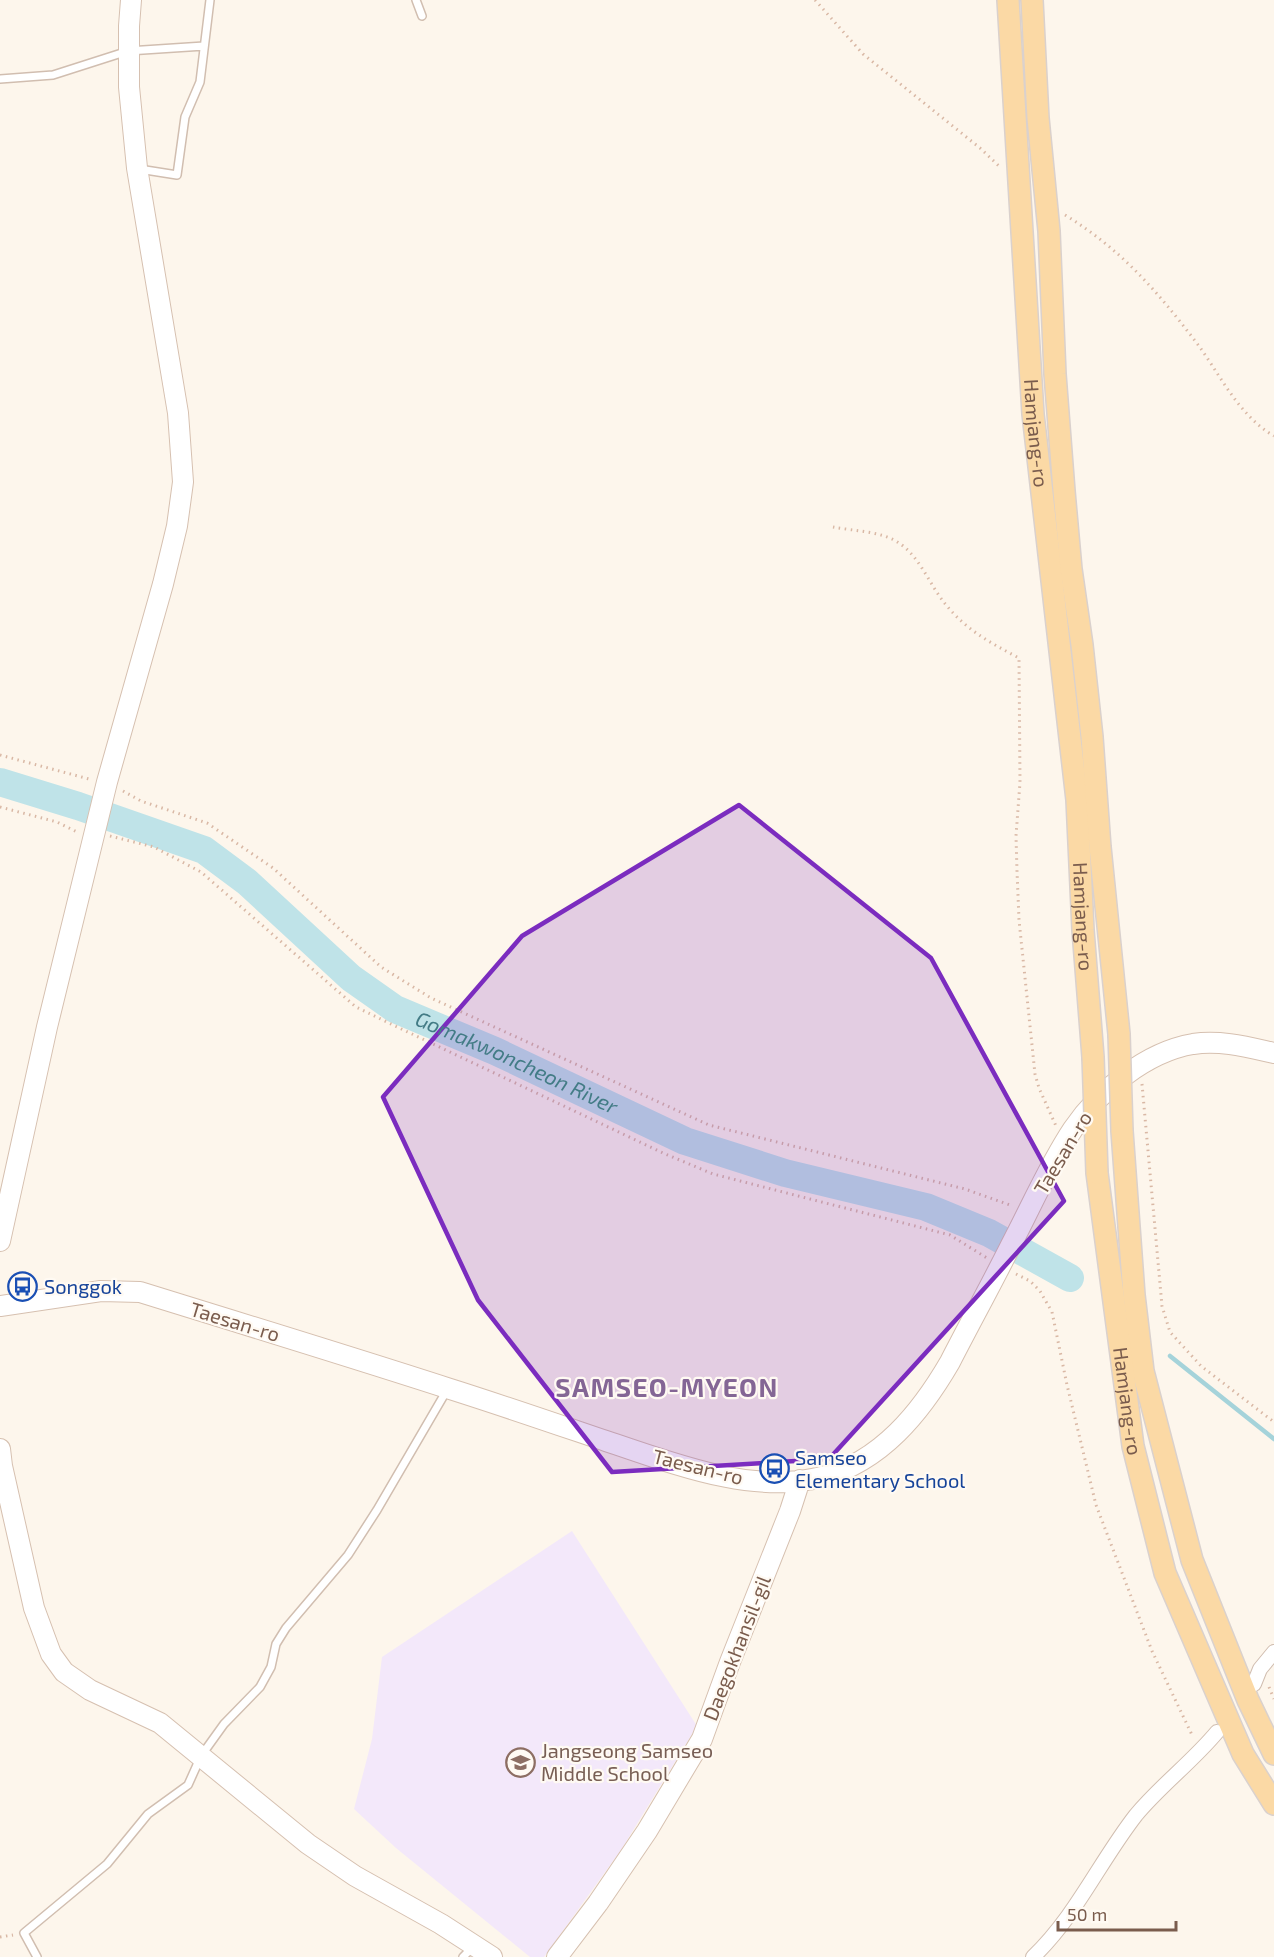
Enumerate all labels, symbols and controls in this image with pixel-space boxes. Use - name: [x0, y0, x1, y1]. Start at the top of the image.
- street label: Hamjang-ro: [1020, 378, 1054, 488]
- street label: Hamjang-ro: [1069, 862, 1099, 972]
- water label: Gomakwoncheon River: [412, 1005, 623, 1119]
- street label: Taesan-ro: [1028, 1107, 1096, 1198]
- bus stop icon: Songgok: [7, 1271, 39, 1303]
- place label: Songgok: [44, 1274, 122, 1298]
- street label: Taesan-ro: [188, 1296, 283, 1346]
- street label: Hamjang-ro: [1109, 1345, 1148, 1457]
- district label: SAMSEO-MYEON: [555, 1371, 779, 1402]
- street label: Taesan-ro: [651, 1443, 746, 1489]
- place label: Samseo Elementary School: [795, 1445, 965, 1492]
- bus stop icon: Samseo Elementary School: [758, 1453, 790, 1485]
- street label: Daegokhansil-gil: [697, 1572, 775, 1724]
- place label: Jangseong Samseo Middle School: [541, 1738, 713, 1785]
- school or university icon: Jangseong Samseo Middle School: [504, 1747, 536, 1779]
- scale bar: [1058, 1894, 1176, 1932]
- text: 50 m: [1067, 1903, 1107, 1925]

